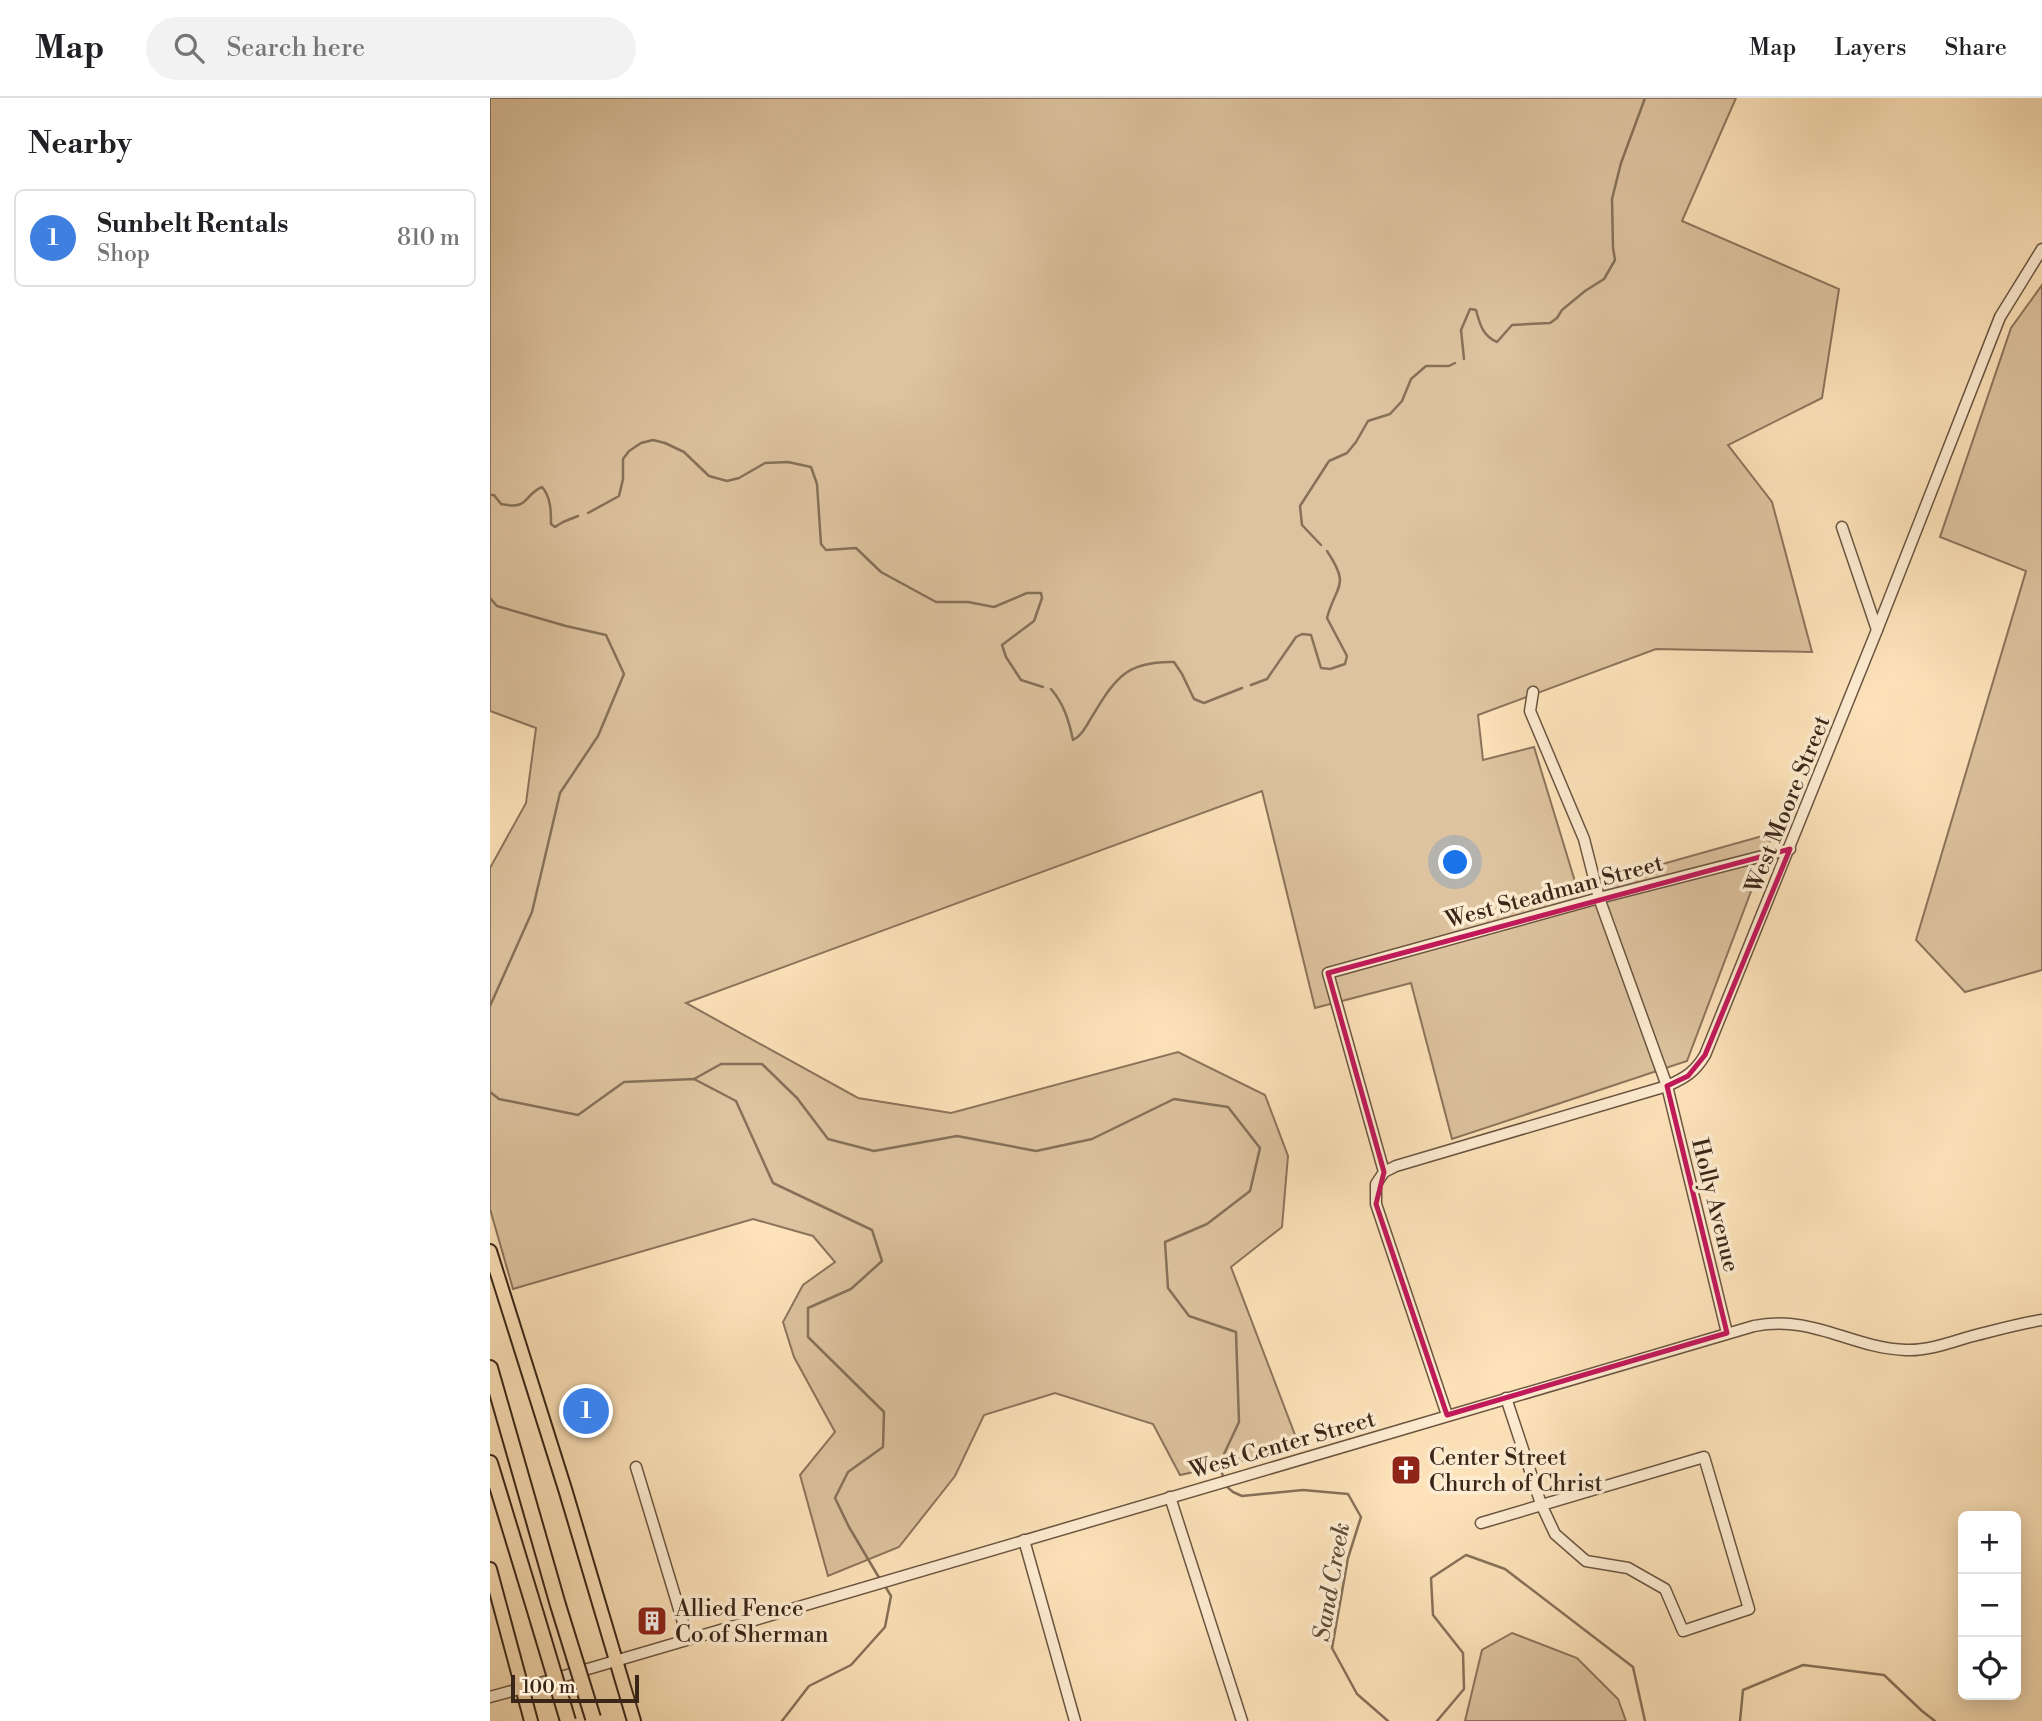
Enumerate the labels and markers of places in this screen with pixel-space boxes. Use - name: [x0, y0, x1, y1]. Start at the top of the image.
- pin: 1: [563, 1385, 609, 1437]
- place label: Center Street Church of Christ: [1429, 1444, 1603, 1498]
- church icon: Center Street Church of Christ: [1389, 1453, 1423, 1487]
- place label: Allied Fence Co of Sherman: [674, 1595, 829, 1649]
- building icon: Allied Fence Co of Sherman: [635, 1604, 669, 1638]

